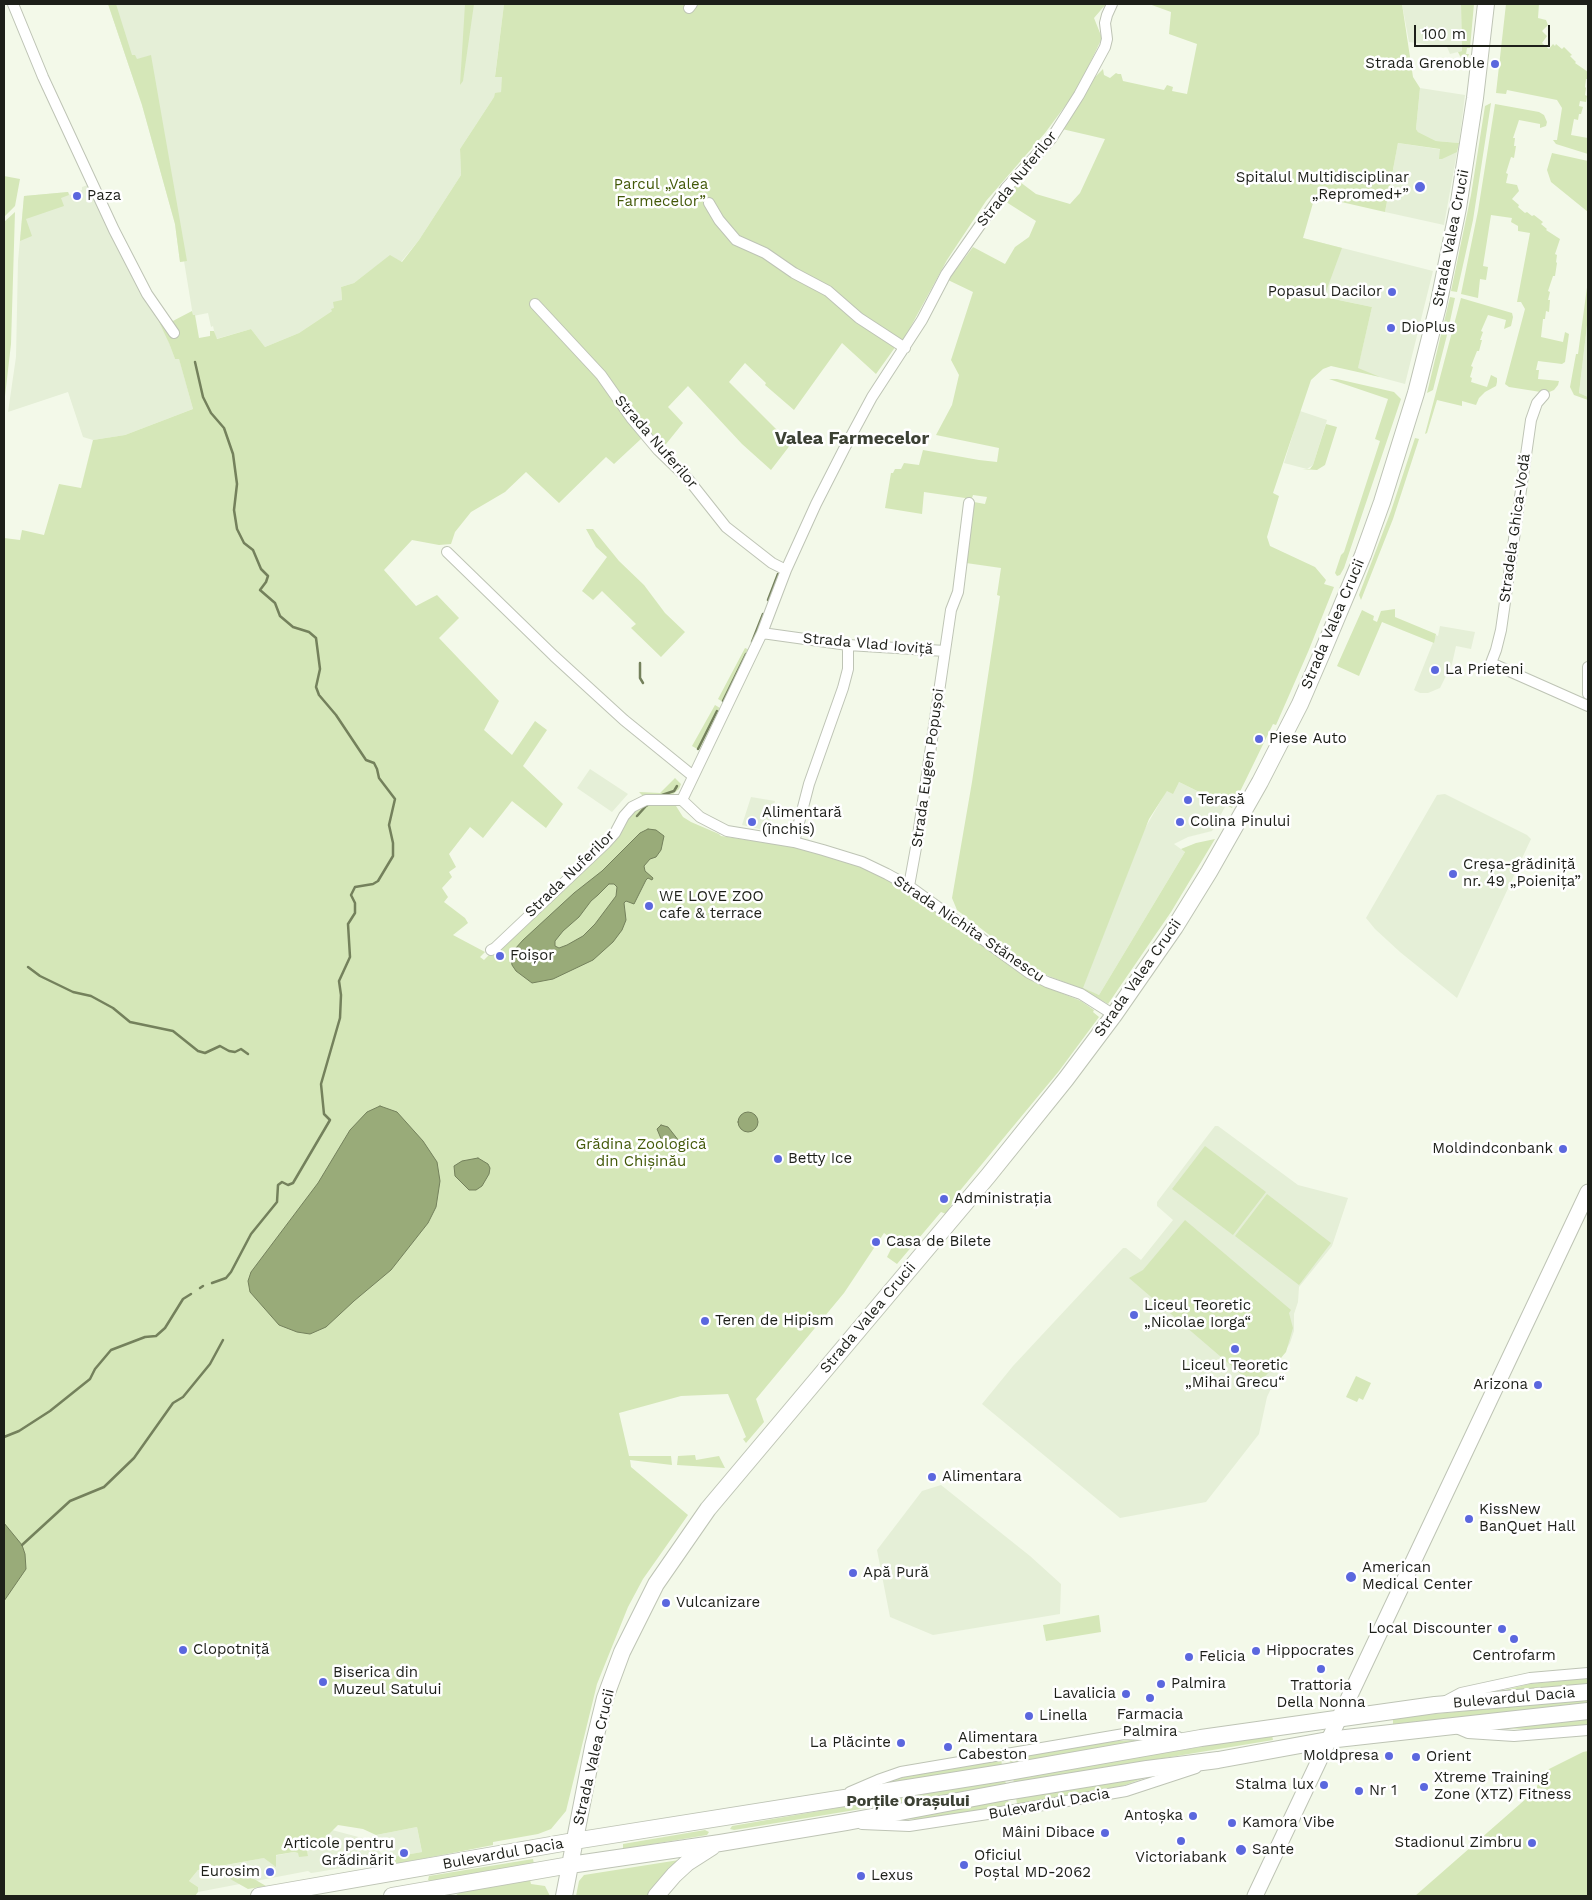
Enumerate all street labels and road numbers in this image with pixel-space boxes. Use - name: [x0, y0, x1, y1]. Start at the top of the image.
- street label: Strada Nuferilor: [973, 128, 1061, 230]
- street label: Strada Valea Crucii: [1429, 168, 1473, 308]
- street label: Strada Nuferilor: [611, 392, 701, 492]
- street label: Stradela Ghica-Vodă: [1496, 452, 1534, 604]
- street label: Strada Valea Crucii: [1297, 556, 1369, 692]
- street label: Strada Vlad Ioviță: [802, 629, 934, 659]
- street label: Strada Eugen Popușoi: [908, 687, 948, 849]
- street label: Strada Nuferilor: [521, 827, 619, 921]
- street label: Strada Nichita Stănescu: [890, 872, 1048, 986]
- street label: Strada Valea Crucii: [1091, 916, 1185, 1040]
- street label: Strada Valea Crucii: [816, 1259, 920, 1377]
- street label: Bulevardul Dacia: [1452, 1684, 1576, 1712]
- street label: Strada Valea Crucii: [570, 1687, 618, 1827]
- street label: Bulevardul Dacia: [987, 1784, 1111, 1824]
- street label: Bulevardul Dacia: [441, 1834, 565, 1874]

